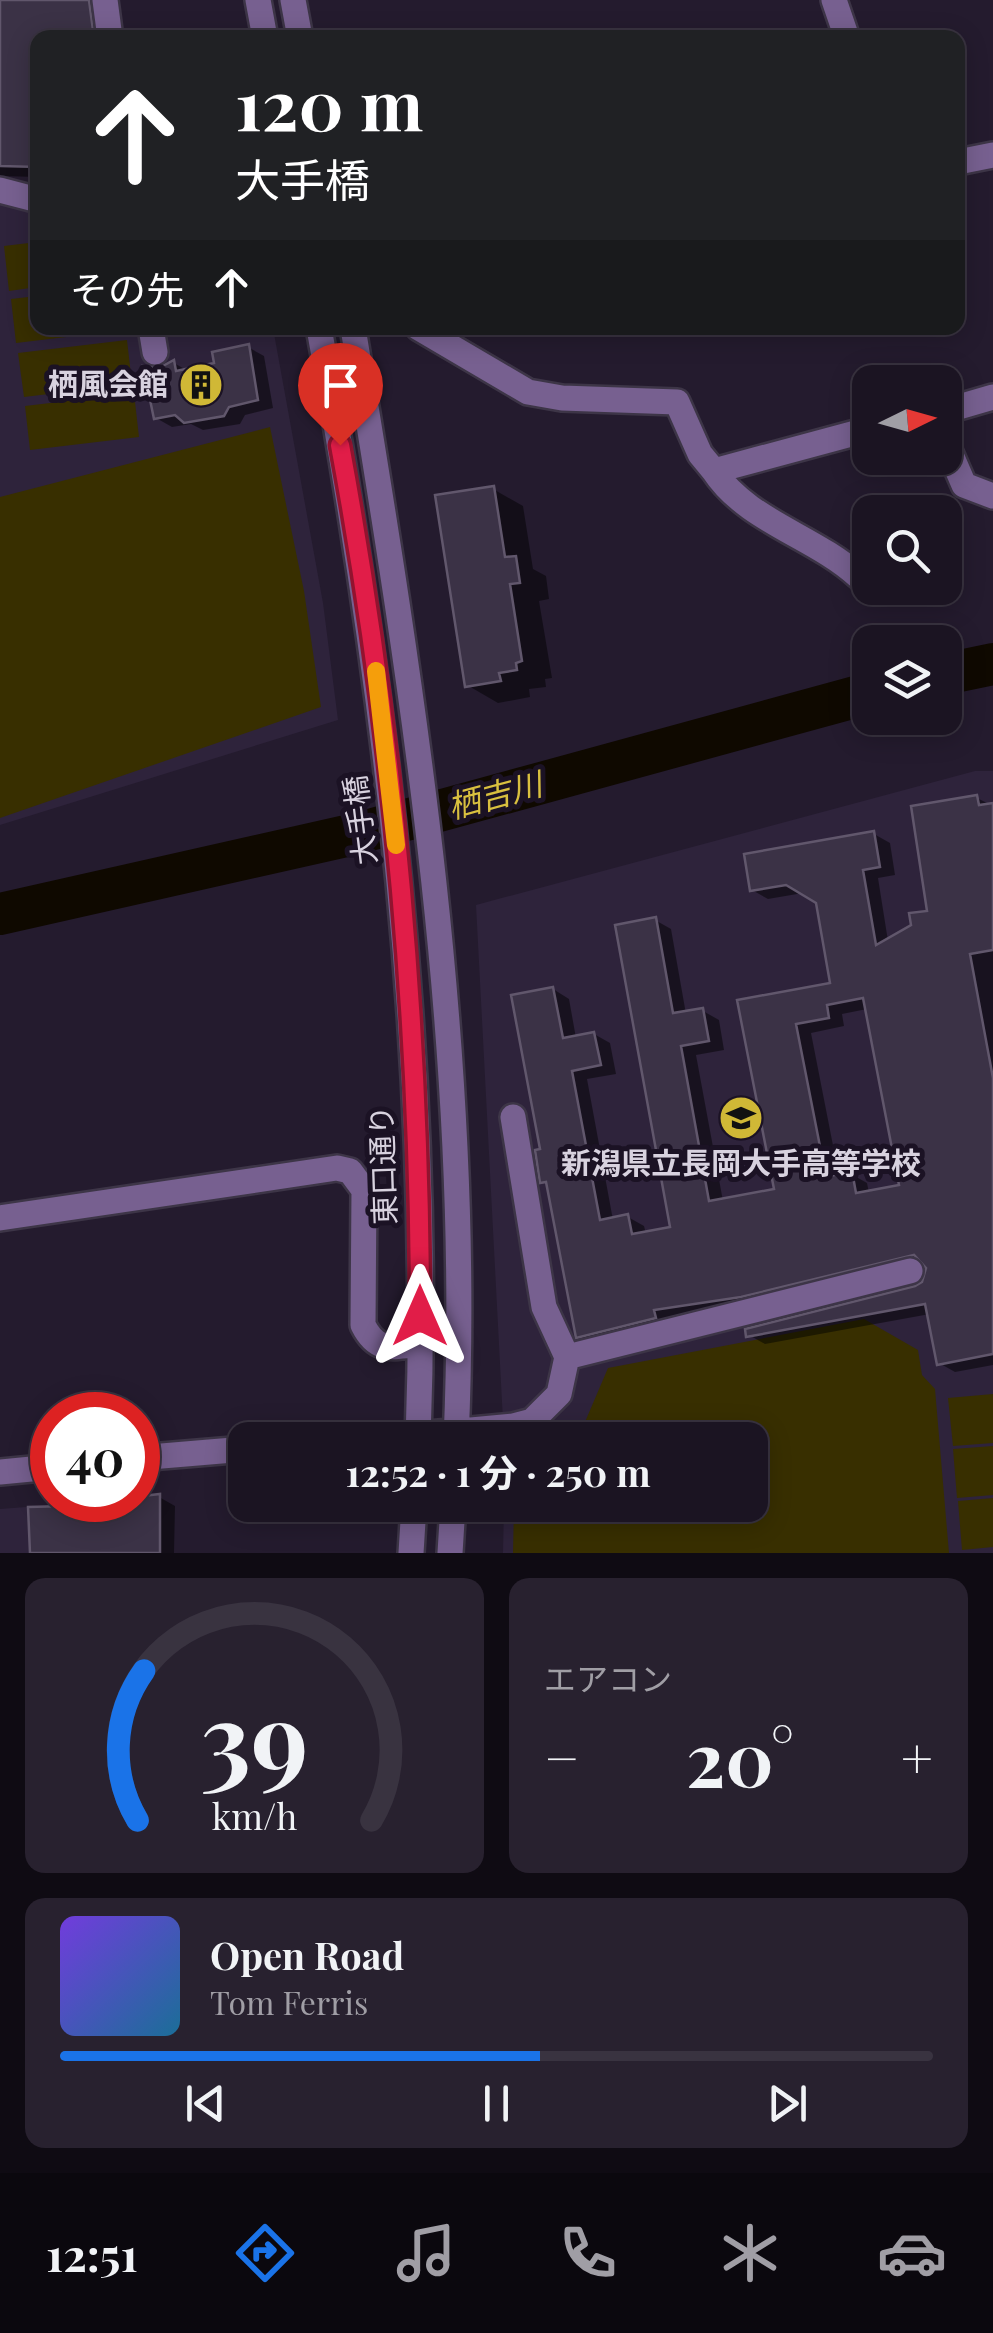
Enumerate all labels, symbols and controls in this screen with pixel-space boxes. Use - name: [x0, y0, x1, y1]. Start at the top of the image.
- text: 120 m: [235, 55, 423, 149]
- icon: ahead: [70, 70, 200, 200]
- text: 大手橋: [235, 148, 370, 208]
- icon: ahead: [204, 260, 259, 315]
- text: その先: [70, 263, 184, 314]
- pin: [298, 343, 383, 446]
- icon: arrive: [313, 358, 368, 413]
- building icon: 栖風会館: [178, 362, 224, 408]
- place label: 栖風会館: [48, 363, 168, 403]
- north arrow: [852, 365, 962, 475]
- map controls: [852, 365, 962, 735]
- button: search: [852, 495, 962, 605]
- button: layers: [852, 625, 962, 735]
- water label: 栖吉川: [442, 760, 549, 827]
- street label: 大手橋: [334, 773, 384, 867]
- school or university icon: 新潟県立長岡大手高等学校: [718, 1095, 764, 1141]
- street label: 東口通り: [360, 1104, 404, 1226]
- place label: 新潟県立長岡大手高等学校: [561, 1142, 921, 1182]
- position arrow: [368, 1264, 472, 1368]
- speed limit sign: 40: [30, 1392, 160, 1522]
- text: 12:52 · 1 分 · 250 m: [345, 1446, 651, 1497]
- text: エアコン: [544, 1656, 672, 1699]
- text: 39: [200, 1665, 309, 1804]
- text: 20°: [686, 1706, 794, 1806]
- text: −: [544, 1719, 580, 1793]
- text: +: [901, 1719, 933, 1793]
- text: km/h: [212, 1791, 297, 1839]
- text: Open Road: [210, 1929, 404, 1980]
- text: Tom Ferris: [210, 1980, 368, 2023]
- icon: previous: [178, 2076, 233, 2131]
- icon: pause: [469, 2076, 524, 2131]
- icon: next: [760, 2076, 815, 2131]
- icon: directions: [230, 2218, 300, 2288]
- icon: music: [391, 2218, 461, 2288]
- icon: phone: [553, 2218, 623, 2288]
- icon: climate: [715, 2218, 785, 2288]
- icon: car: [877, 2218, 947, 2288]
- text: 12:51: [46, 2223, 138, 2283]

